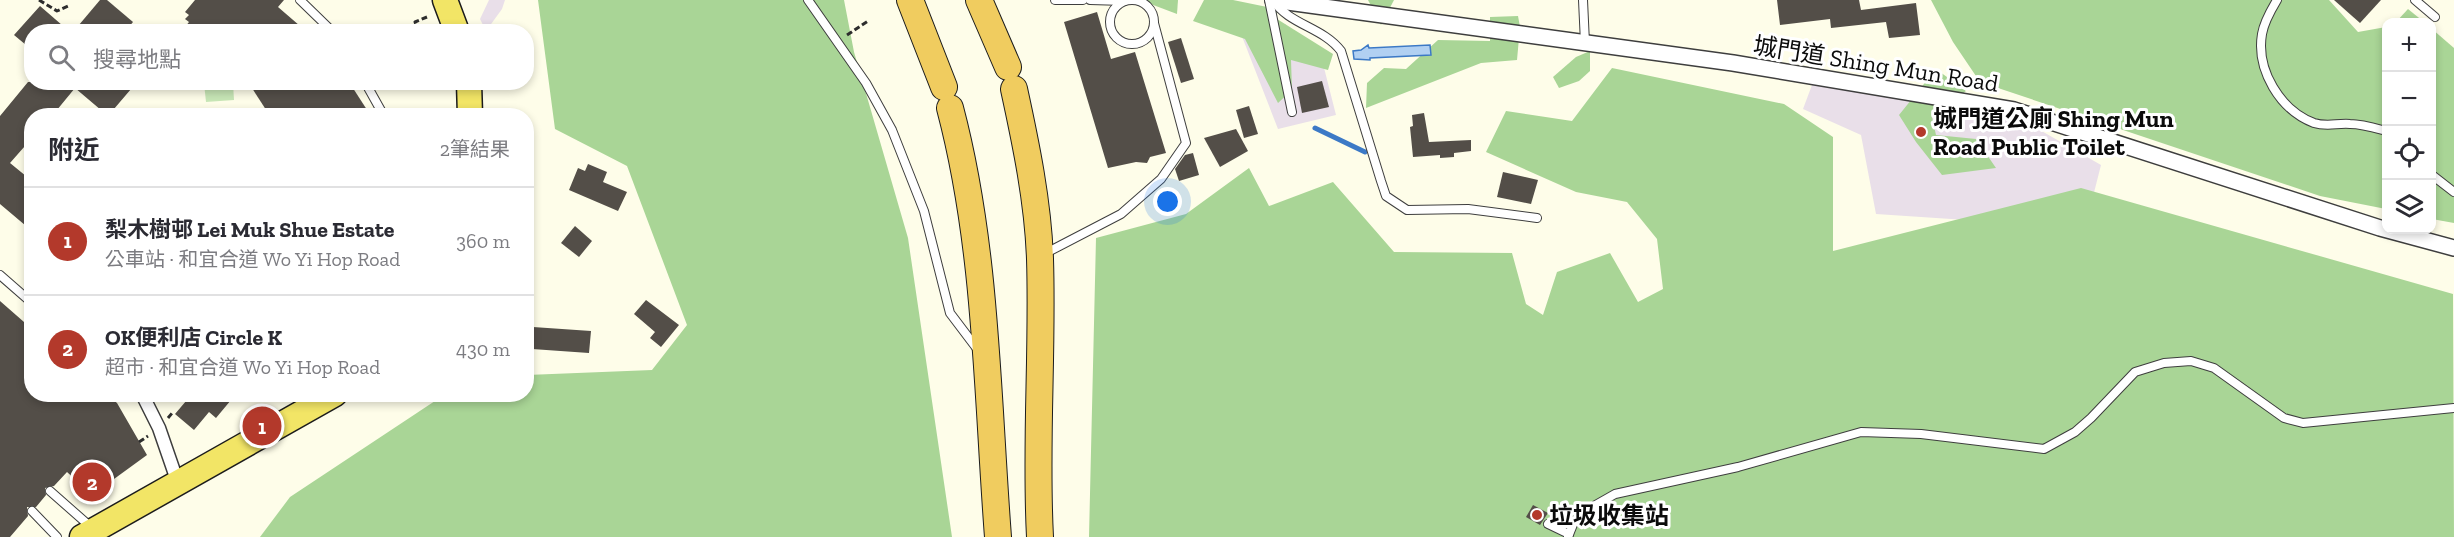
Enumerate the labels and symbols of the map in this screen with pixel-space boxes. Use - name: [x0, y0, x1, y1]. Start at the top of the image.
- street label: 城門道 Shing Mun Road: [1751, 30, 2001, 98]
- place label: 城門道公廁 Shing Mun Road Public Toilet: [1933, 104, 2174, 161]
- marker: 城門道公廁 Shing Mun Road Public Toilet: [1914, 125, 1928, 139]
- your location: [1153, 187, 1182, 216]
- pin: 1: [242, 404, 282, 448]
- pin: 2: [72, 460, 112, 504]
- place label: 垃圾收集站: [1549, 501, 1669, 530]
- marker: 垃圾收集站: [1530, 508, 1544, 522]

